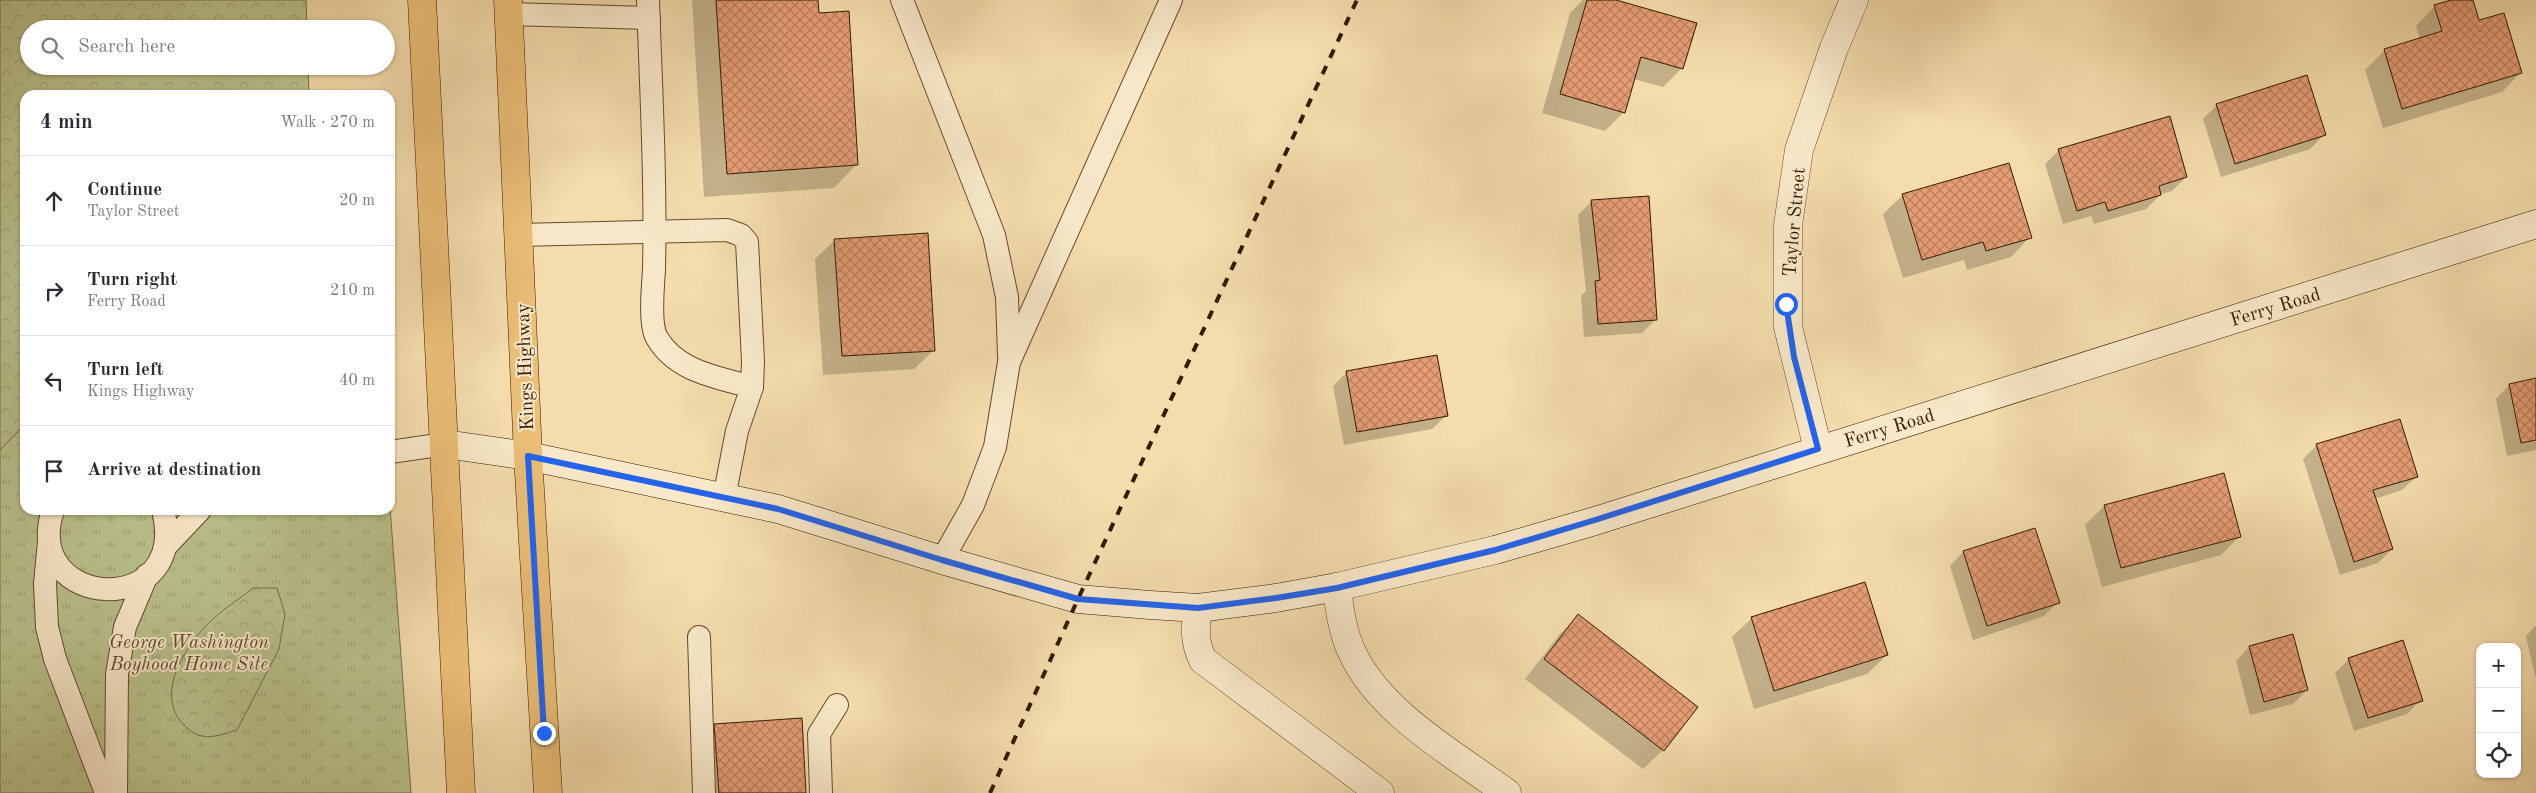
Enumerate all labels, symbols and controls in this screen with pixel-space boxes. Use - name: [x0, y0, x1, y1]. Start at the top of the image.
- search box: [20, 20, 395, 75]
- icon: search: [38, 34, 66, 62]
- text: Search here: [78, 38, 175, 57]
- text: 4 min: [40, 112, 93, 133]
- text: Walk · 270 m: [280, 115, 375, 131]
- street label: Taylor Street: [1781, 167, 1810, 278]
- text: Continue: [87, 181, 162, 200]
- icon: ahead: [40, 187, 68, 215]
- text: 20 m: [339, 193, 375, 209]
- text: Taylor Street: [87, 204, 179, 220]
- text: Turn right: [87, 271, 177, 290]
- icon: right: [40, 277, 68, 305]
- text: 210 m: [330, 283, 375, 299]
- street label: Ferry Road: [2228, 286, 2323, 331]
- route start: [1775, 293, 1798, 316]
- text: Ferry Road: [87, 294, 166, 310]
- street label: Kings Highway: [515, 303, 538, 431]
- text: Turn left: [87, 361, 164, 380]
- icon: left: [40, 367, 68, 395]
- text: 40 m: [339, 373, 375, 389]
- text: Kings Highway: [87, 384, 194, 400]
- street label: Ferry Road: [1842, 407, 1937, 452]
- icon: arrive: [40, 457, 68, 485]
- text: Arrive at destination: [87, 461, 261, 480]
- park label: George Washington Boyhood Home Site: [109, 634, 269, 675]
- map controls: [2476, 643, 2521, 778]
- button: +: [2476, 643, 2521, 688]
- button: −: [2476, 688, 2521, 733]
- route end: [533, 722, 556, 745]
- button: locate: [2476, 733, 2521, 778]

